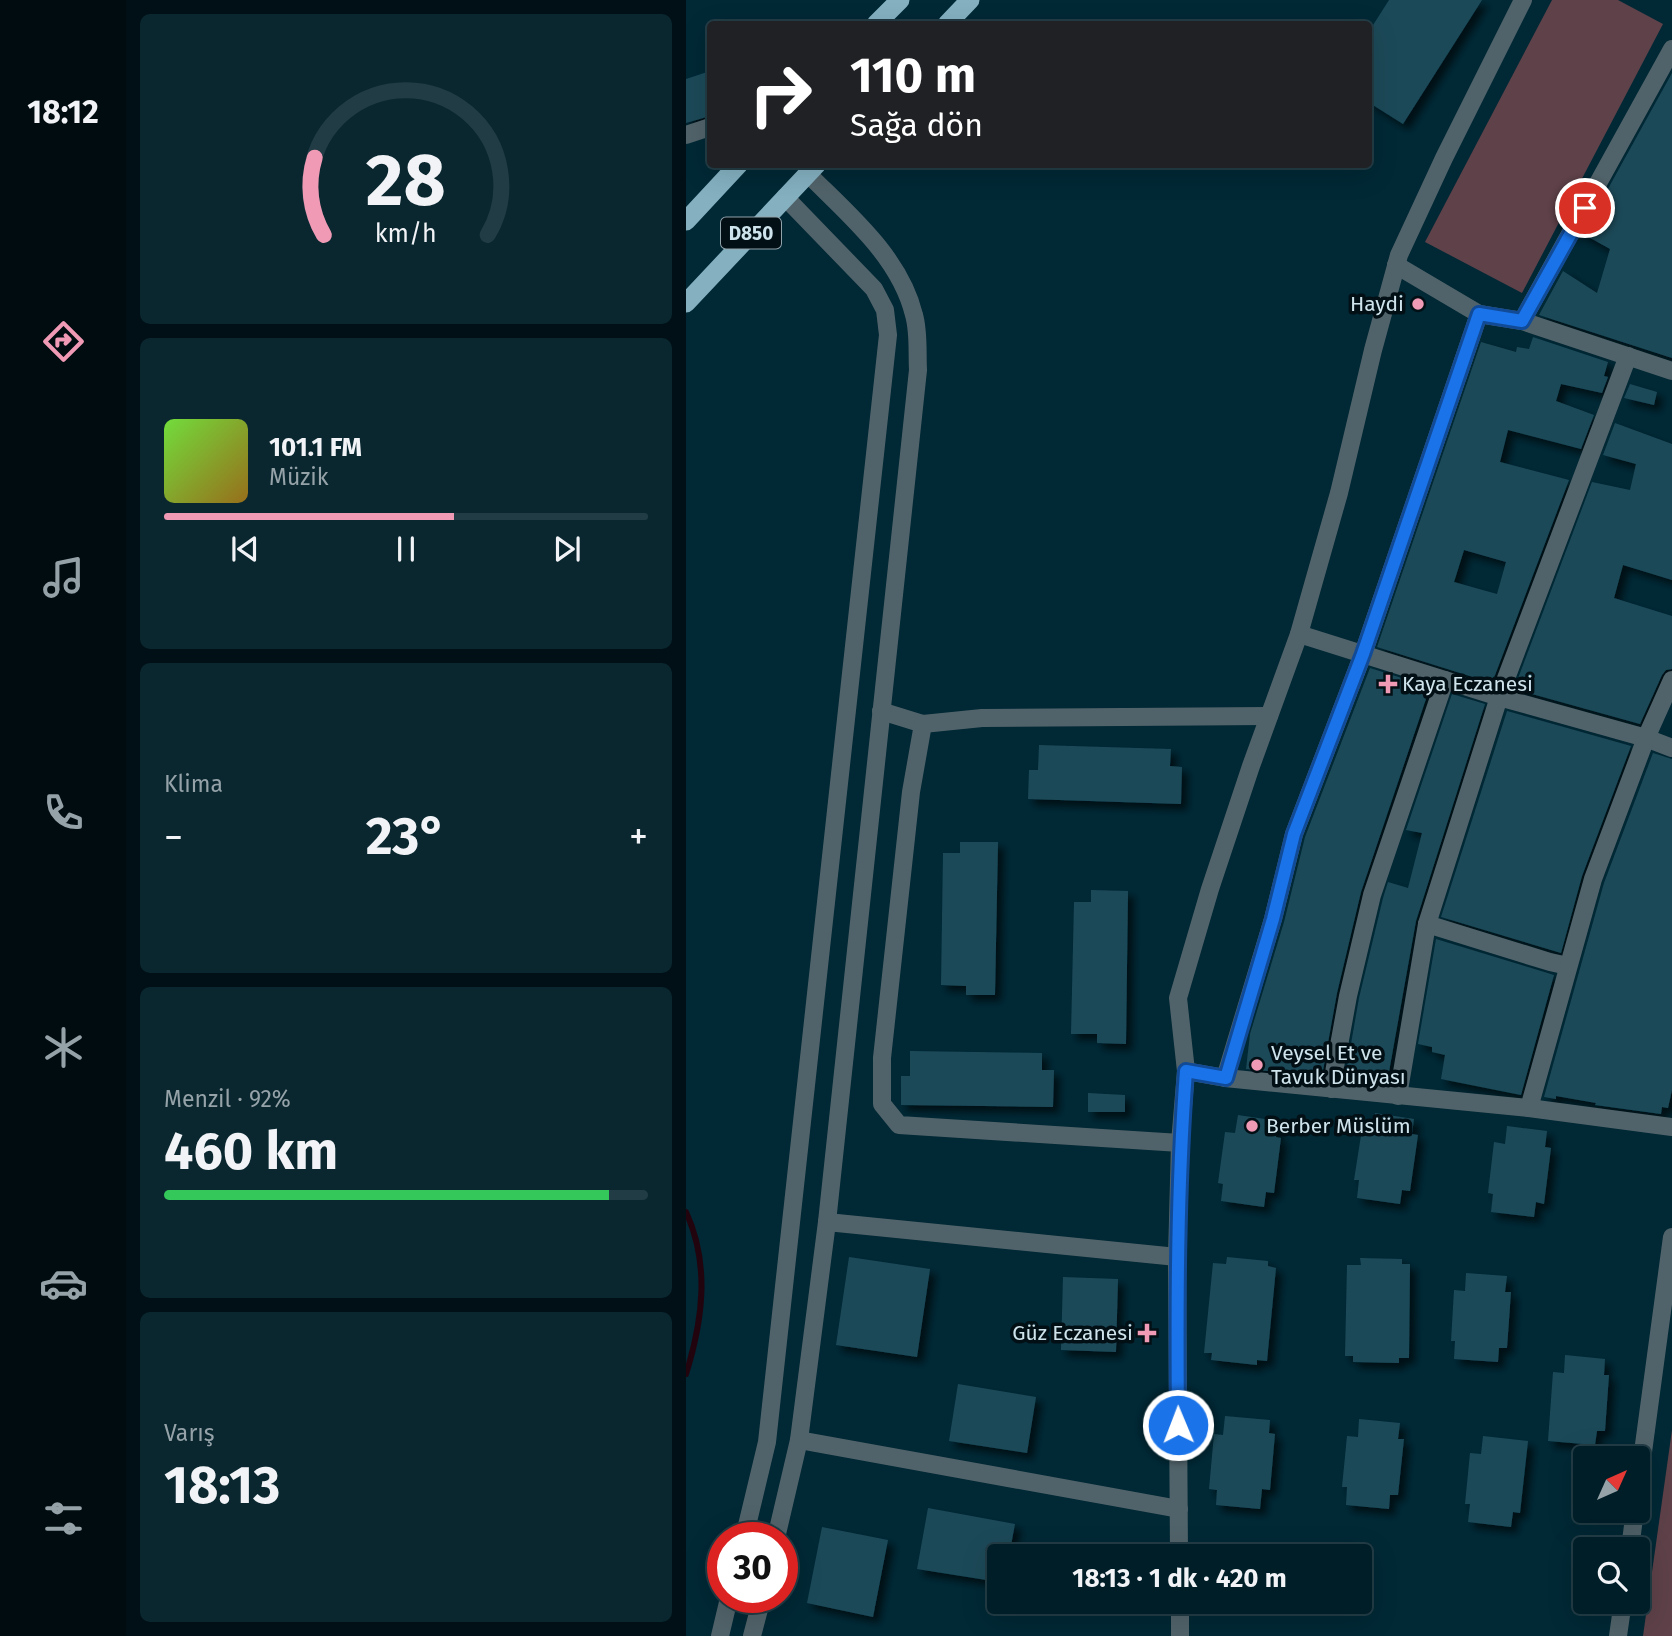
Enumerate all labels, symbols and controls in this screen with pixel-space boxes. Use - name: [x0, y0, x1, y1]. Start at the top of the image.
- text: 110 m: [850, 46, 976, 105]
- icon: right: [735, 49, 826, 140]
- text: 18:12: [27, 93, 99, 131]
- text: Sağa dön: [850, 106, 983, 144]
- text: 28: [366, 138, 446, 225]
- pin: [1555, 178, 1615, 238]
- icon: arrive: [1566, 189, 1604, 227]
- road number: D850: [721, 218, 781, 248]
- text: km/h: [375, 219, 437, 249]
- place label: Haydi: [1350, 291, 1404, 317]
- marker: Haydi: [1410, 296, 1426, 312]
- icon: directions: [39, 317, 88, 366]
- text: 101.1 FM: [269, 432, 362, 463]
- text: Müzik: [269, 463, 329, 491]
- icon: previous: [226, 530, 264, 568]
- icon: pause: [387, 530, 425, 568]
- icon: next: [548, 530, 586, 568]
- icon: music: [39, 553, 88, 602]
- place label: Kaya Eczanesi: [1402, 671, 1533, 697]
- marker: Kaya Eczanesi: [1380, 676, 1396, 692]
- text: Klima: [164, 770, 223, 798]
- icon: phone: [39, 788, 88, 837]
- text: 23°: [366, 805, 446, 868]
- text: −: [164, 814, 183, 860]
- text: +: [629, 814, 648, 860]
- icon: climate: [39, 1023, 88, 1072]
- place label: Veysel Et ve Tavuk Dünyası: [1271, 1040, 1406, 1090]
- marker: Veysel Et ve Tavuk Dünyası: [1249, 1057, 1265, 1073]
- text: Menzil · 92%: [164, 1085, 291, 1113]
- place label: Berber Müslüm: [1266, 1113, 1411, 1139]
- marker: Berber Müslüm: [1244, 1118, 1260, 1134]
- text: 460 km: [164, 1120, 338, 1183]
- icon: car: [39, 1259, 88, 1308]
- place label: Güz Eczanesi: [1012, 1320, 1133, 1346]
- marker: Güz Eczanesi: [1139, 1325, 1155, 1341]
- position arrow: [1141, 1388, 1215, 1462]
- text: Varış: [164, 1419, 215, 1447]
- north arrow: [1573, 1446, 1650, 1522]
- map controls: [1573, 1446, 1650, 1614]
- text: 18:13: [164, 1454, 280, 1517]
- icon: filters: [39, 1494, 88, 1543]
- speed limit sign: 30: [707, 1522, 798, 1613]
- button: search: [1573, 1537, 1650, 1614]
- text: 18:13 · 1 dk · 420 m: [1072, 1563, 1287, 1594]

